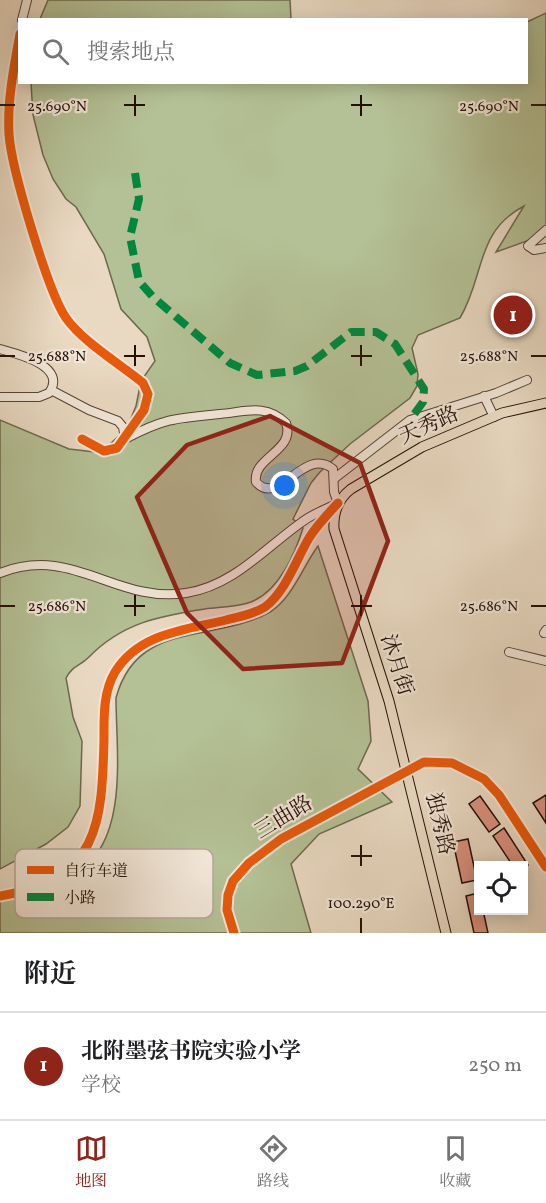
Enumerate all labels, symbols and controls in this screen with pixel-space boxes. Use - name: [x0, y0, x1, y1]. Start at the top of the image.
- search box: [18, 18, 528, 84]
- icon: search: [39, 35, 72, 68]
- text: 搜索地点: [87, 38, 175, 69]
- text: 25.690°N: [27, 97, 87, 118]
- text: 25.690°N: [459, 97, 519, 118]
- pin: 1: [494, 292, 532, 338]
- text: 25.688°N: [28, 347, 86, 368]
- text: 25.688°N: [460, 347, 518, 368]
- street label: 天秀路: [394, 400, 464, 452]
- your location: [270, 471, 299, 500]
- text: 25.686°N: [28, 597, 86, 618]
- text: 25.686°N: [460, 597, 518, 618]
- street label: 沐月街: [372, 631, 420, 699]
- street label: 三曲路: [250, 789, 318, 847]
- street label: 独秀路: [418, 790, 460, 858]
- legend: [15, 849, 213, 918]
- text: 自行车道: [64, 861, 128, 883]
- map controls: [474, 861, 528, 915]
- button: locate: [474, 861, 528, 915]
- text: 小路: [64, 888, 96, 910]
- text: 100.290°E: [327, 894, 395, 915]
- text: 附近: [24, 957, 76, 993]
- text: 北附墨弦书院实验小学: [81, 1037, 301, 1068]
- text: 1: [39, 1052, 48, 1080]
- text: 250 m: [468, 1052, 522, 1080]
- text: 学校: [81, 1072, 121, 1100]
- tab: 地图: [75, 1132, 108, 1193]
- tab: 路线: [257, 1132, 290, 1193]
- tab: 收藏: [439, 1132, 472, 1193]

